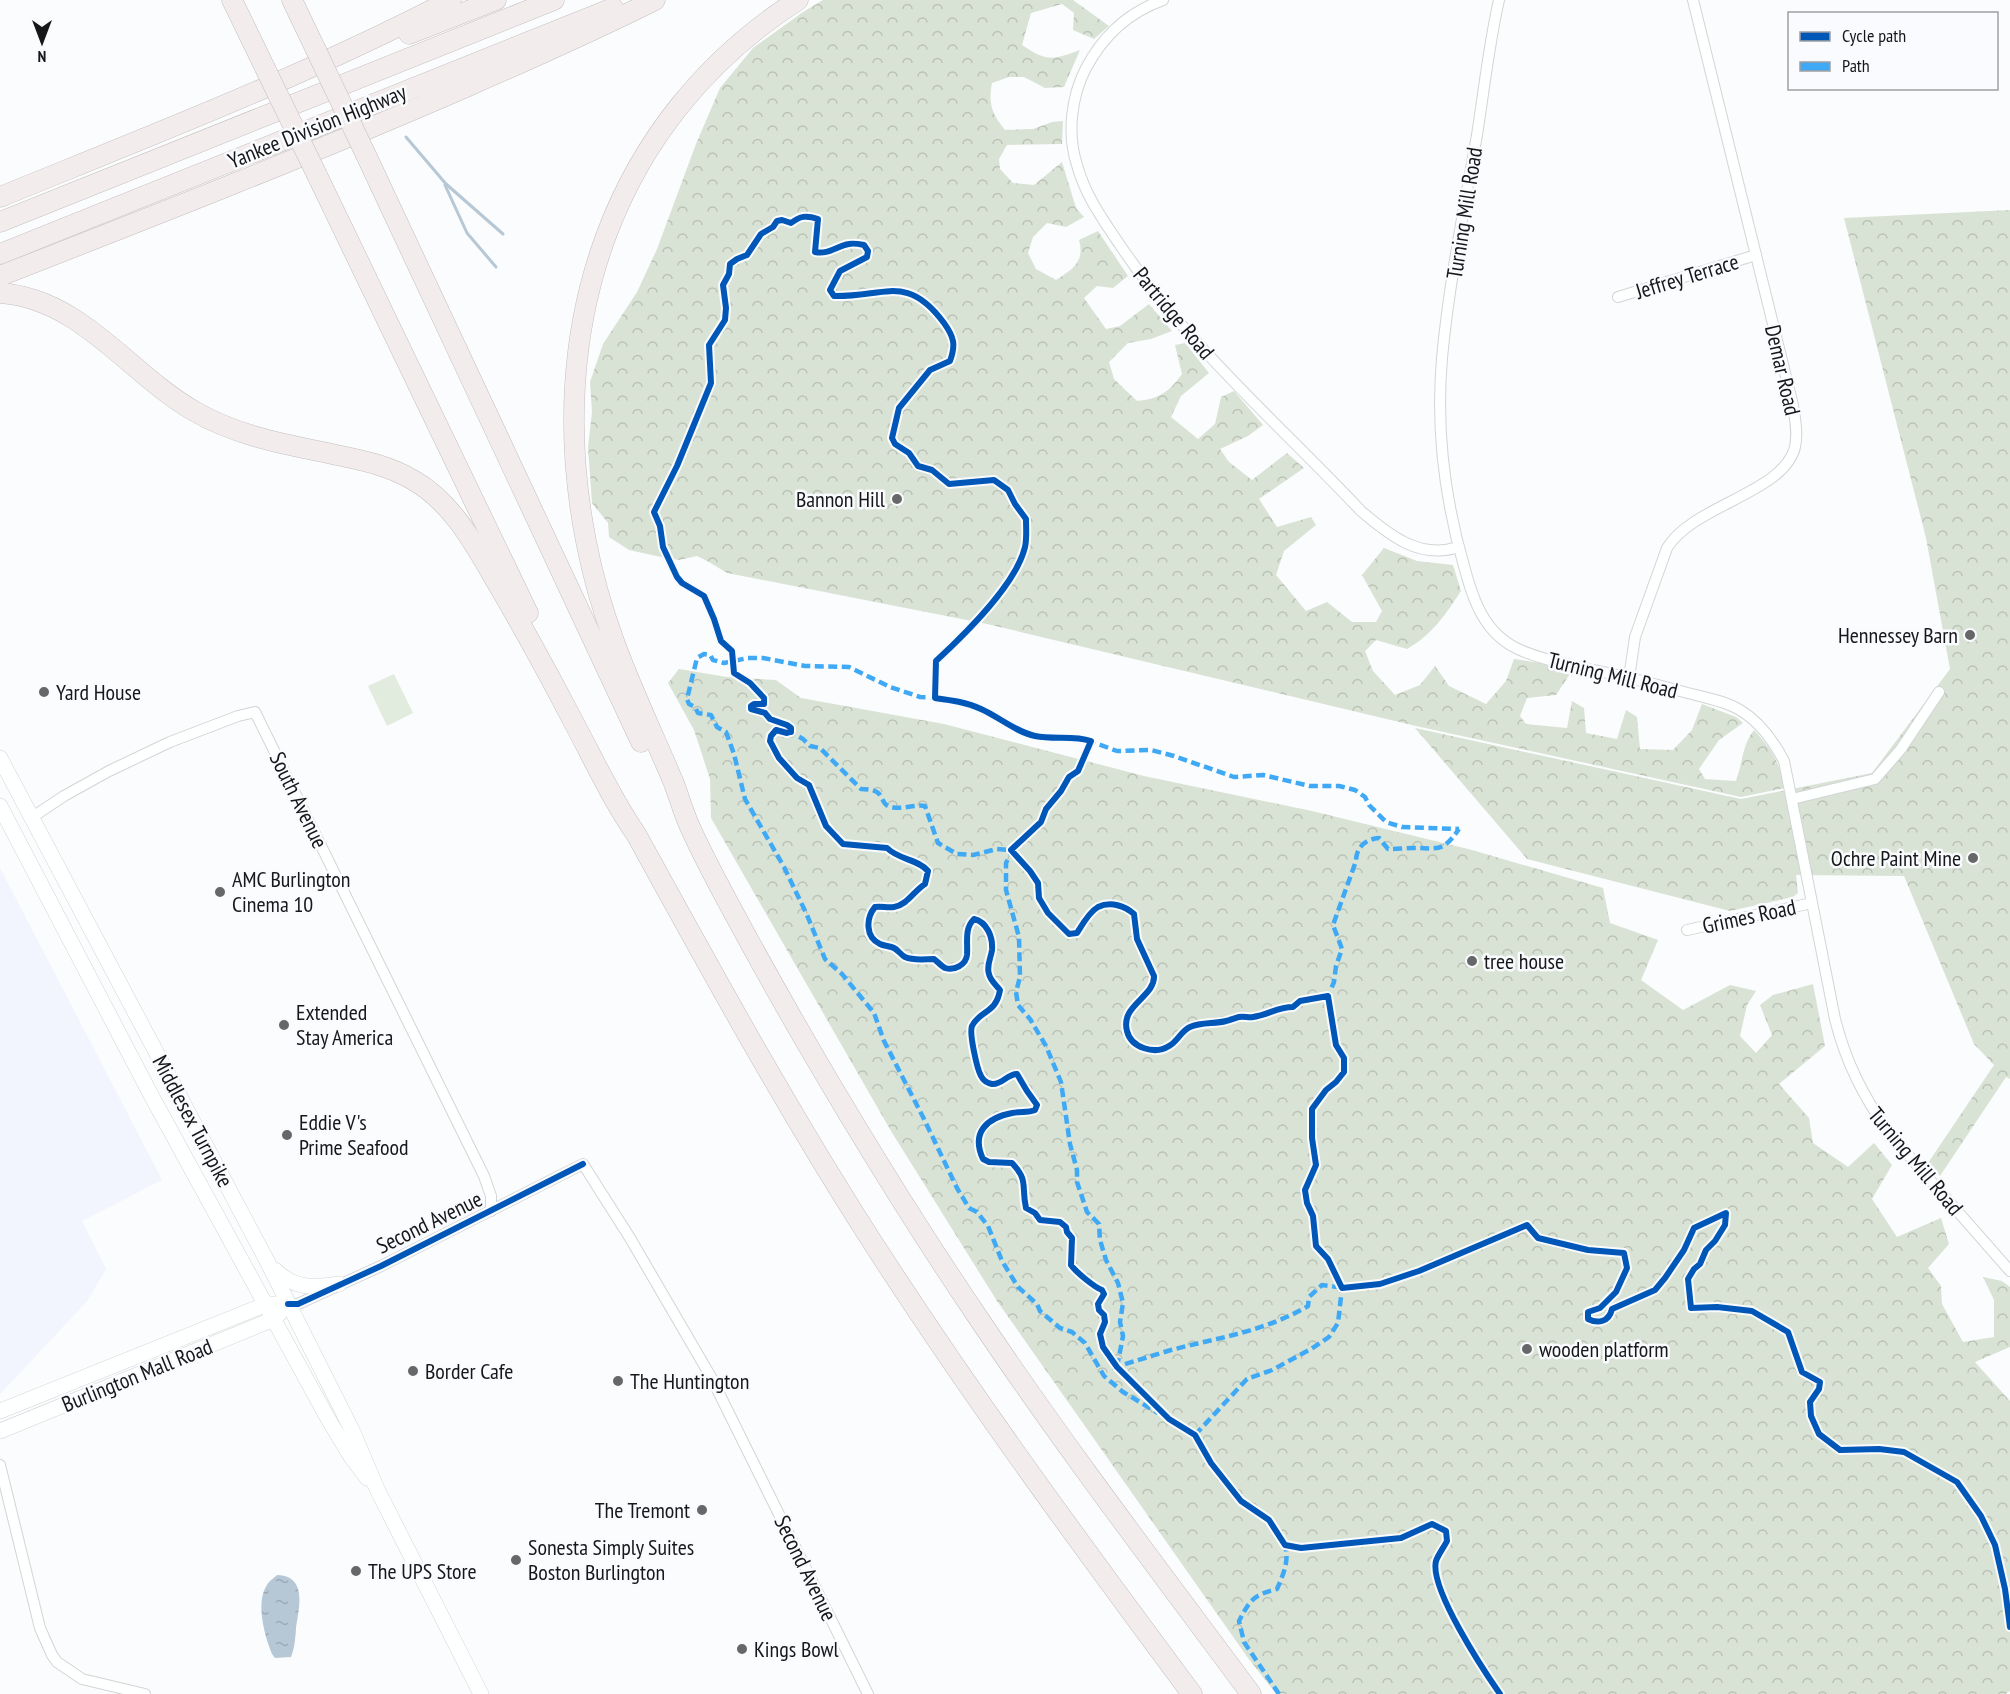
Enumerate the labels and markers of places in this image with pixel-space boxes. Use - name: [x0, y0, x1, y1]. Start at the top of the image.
- place label: Bannon Hill: [796, 485, 886, 513]
- marker: Bannon Hill: [890, 492, 904, 506]
- place label: Hennessey Barn: [1838, 621, 1958, 649]
- marker: Hennessey Barn: [1963, 628, 1977, 642]
- place label: Yard House: [56, 678, 141, 706]
- marker: Yard House: [37, 685, 51, 699]
- place label: Ochre Paint Mine: [1831, 844, 1961, 872]
- marker: Ochre Paint Mine: [1966, 851, 1980, 865]
- place label: AMC Burlington Cinema 10: [232, 865, 351, 918]
- marker: AMC Burlington Cinema 10: [213, 885, 227, 899]
- place label: tree house: [1484, 947, 1564, 975]
- marker: tree house: [1465, 954, 1479, 968]
- place label: Extended Stay America: [296, 998, 393, 1051]
- marker: Extended Stay America: [277, 1018, 291, 1032]
- place label: Eddie V's Prime Seafood: [299, 1108, 409, 1161]
- marker: Eddie V's Prime Seafood: [280, 1128, 294, 1142]
- place label: wooden platform: [1539, 1335, 1669, 1363]
- marker: wooden platform: [1520, 1342, 1534, 1356]
- place label: Border Cafe: [425, 1357, 513, 1385]
- marker: Border Cafe: [406, 1364, 420, 1378]
- place label: The Huntington: [630, 1367, 749, 1395]
- marker: The Huntington: [611, 1374, 625, 1388]
- place label: The Tremont: [595, 1496, 690, 1524]
- marker: The Tremont: [695, 1503, 709, 1517]
- place label: Sonesta Simply Suites Boston Burlington: [528, 1533, 694, 1586]
- marker: Sonesta Simply Suites Boston Burlington: [509, 1553, 523, 1567]
- place label: The UPS Store: [368, 1557, 477, 1585]
- marker: The UPS Store: [349, 1564, 363, 1578]
- place label: Kings Bowl: [754, 1635, 840, 1663]
- marker: Kings Bowl: [735, 1642, 749, 1656]

